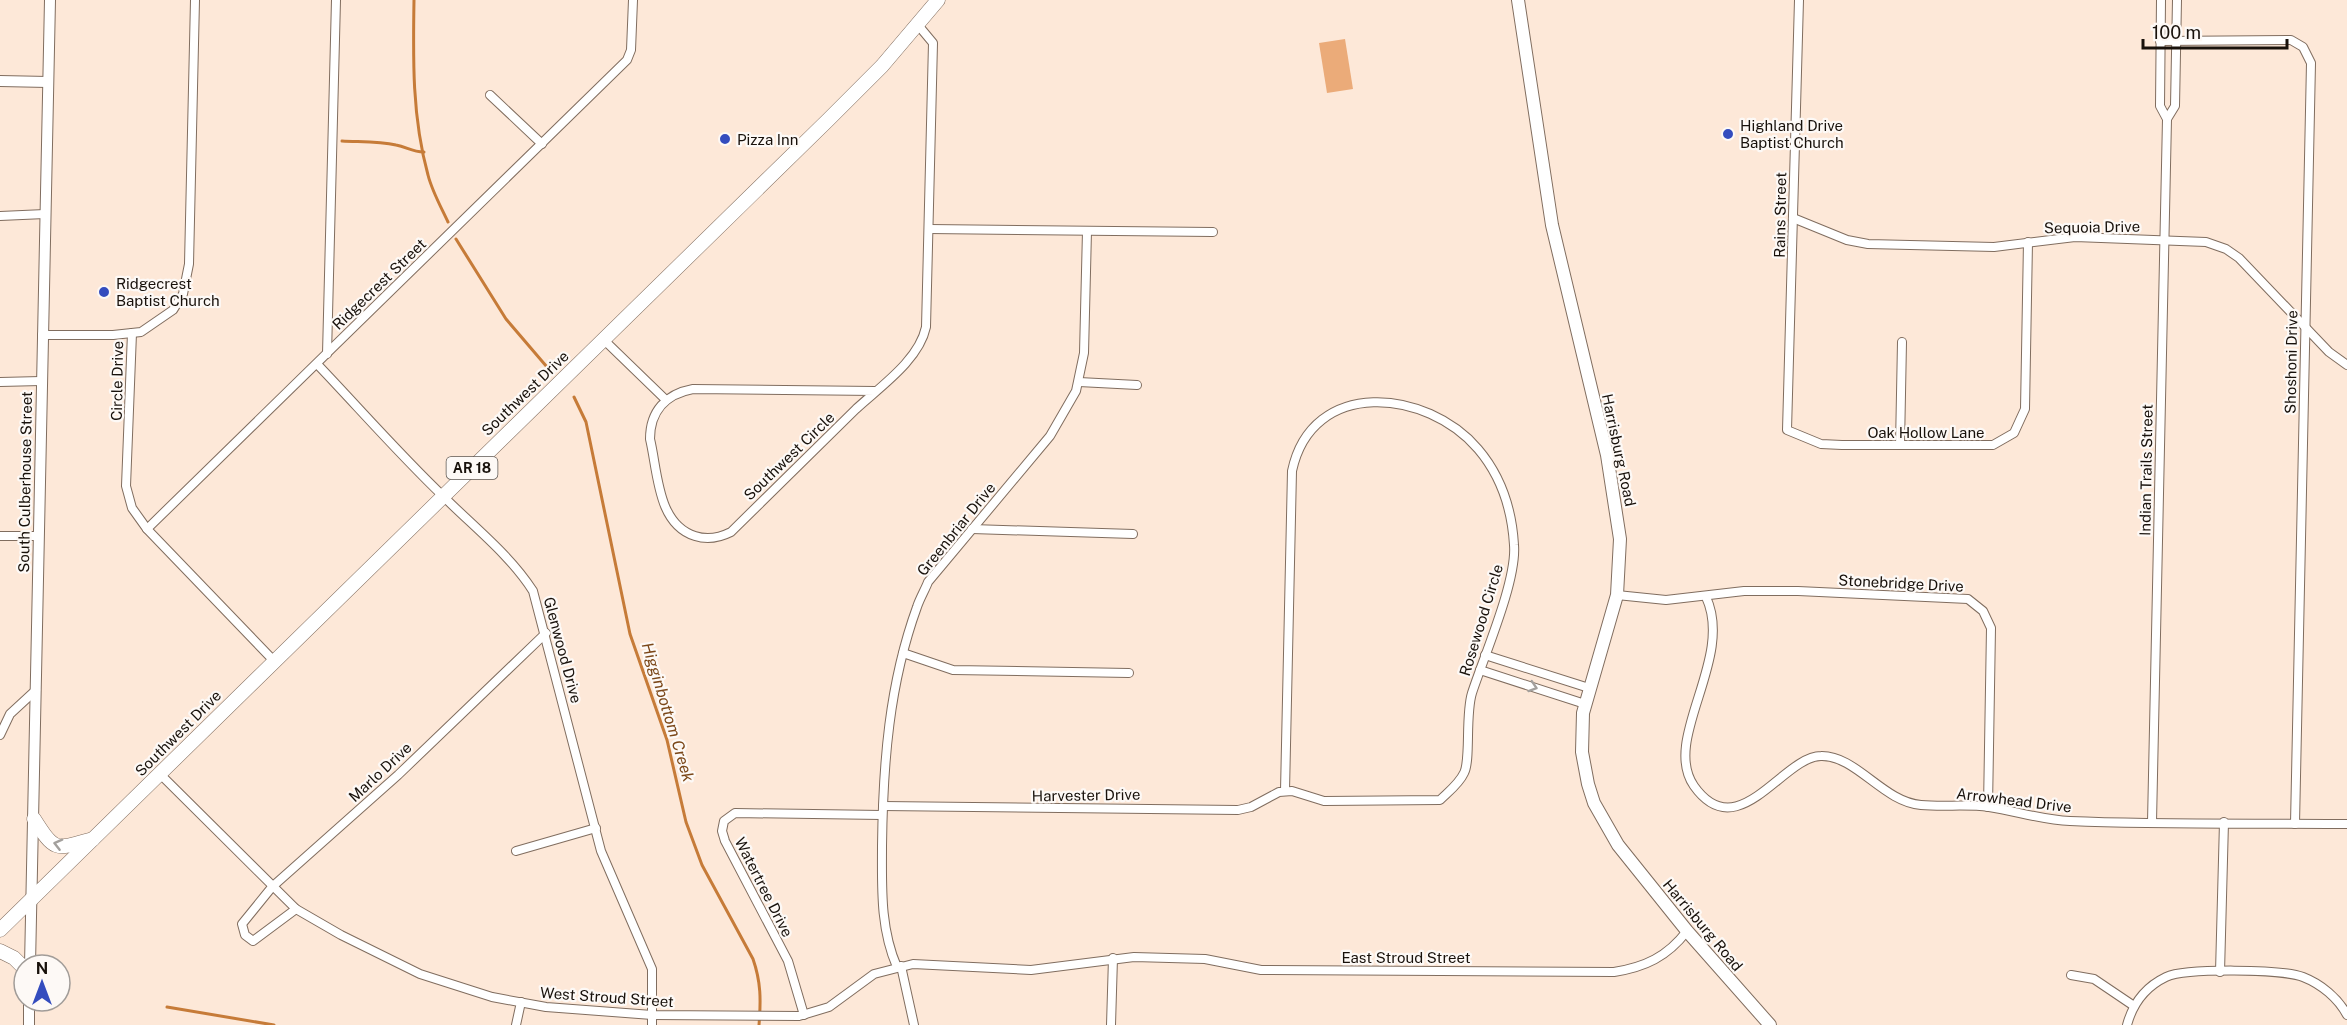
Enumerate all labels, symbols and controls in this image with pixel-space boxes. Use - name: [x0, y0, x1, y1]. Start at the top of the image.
- scale bar: [2143, 12, 2287, 50]
- text: 100 m: [2152, 22, 2201, 43]
- place label: Highland Drive Baptist Church: [1740, 117, 1844, 151]
- marker: Highland Drive Baptist Church: [1721, 127, 1735, 141]
- place label: Pizza Inn: [737, 131, 798, 148]
- marker: Pizza Inn: [718, 132, 732, 146]
- street label: Rains Street: [1771, 172, 1789, 258]
- street label: Sequoia Drive: [2044, 218, 2140, 236]
- street label: Ridgecrest Street: [329, 235, 429, 333]
- place label: Ridgecrest Baptist Church: [116, 275, 220, 309]
- marker: Ridgecrest Baptist Church: [97, 285, 111, 299]
- street label: Shoshoni Drive: [2282, 310, 2300, 414]
- street label: Circle Drive: [108, 341, 126, 421]
- street label: Southwest Drive: [478, 347, 572, 439]
- street label: South Culberhouse Street: [15, 391, 35, 573]
- street label: Harrisburg Road: [1599, 392, 1639, 508]
- street label: Indian Trails Street: [2136, 404, 2156, 536]
- street label: Southwest Circle: [740, 409, 838, 503]
- street label: Oak Hollow Lane: [1867, 424, 1985, 441]
- road number: AR 18: [446, 457, 498, 479]
- street label: Greenbriar Drive: [913, 479, 999, 579]
- street label: Rosewood Circle: [1456, 562, 1506, 678]
- street label: Stonebridge Drive: [1838, 571, 1964, 595]
- street label: Glenwood Drive: [541, 595, 585, 705]
- water label: Higginbottom Creek: [638, 640, 698, 784]
- one-way arrow: [1527, 680, 1538, 692]
- street label: Southwest Drive: [132, 687, 224, 779]
- street label: Marlo Drive: [345, 739, 415, 805]
- street label: Arrowhead Drive: [1955, 784, 2073, 816]
- street label: Harvester Drive: [1032, 786, 1140, 804]
- street label: Watertree Drive: [732, 834, 796, 940]
- one-way arrow: [54, 838, 64, 851]
- street label: Harrisburg Road: [1660, 876, 1746, 974]
- street label: East Stroud Street: [1341, 949, 1471, 966]
- north arrow: [12, 953, 72, 1013]
- text: N: [36, 959, 48, 978]
- street label: West Stroud Street: [540, 984, 675, 1010]

